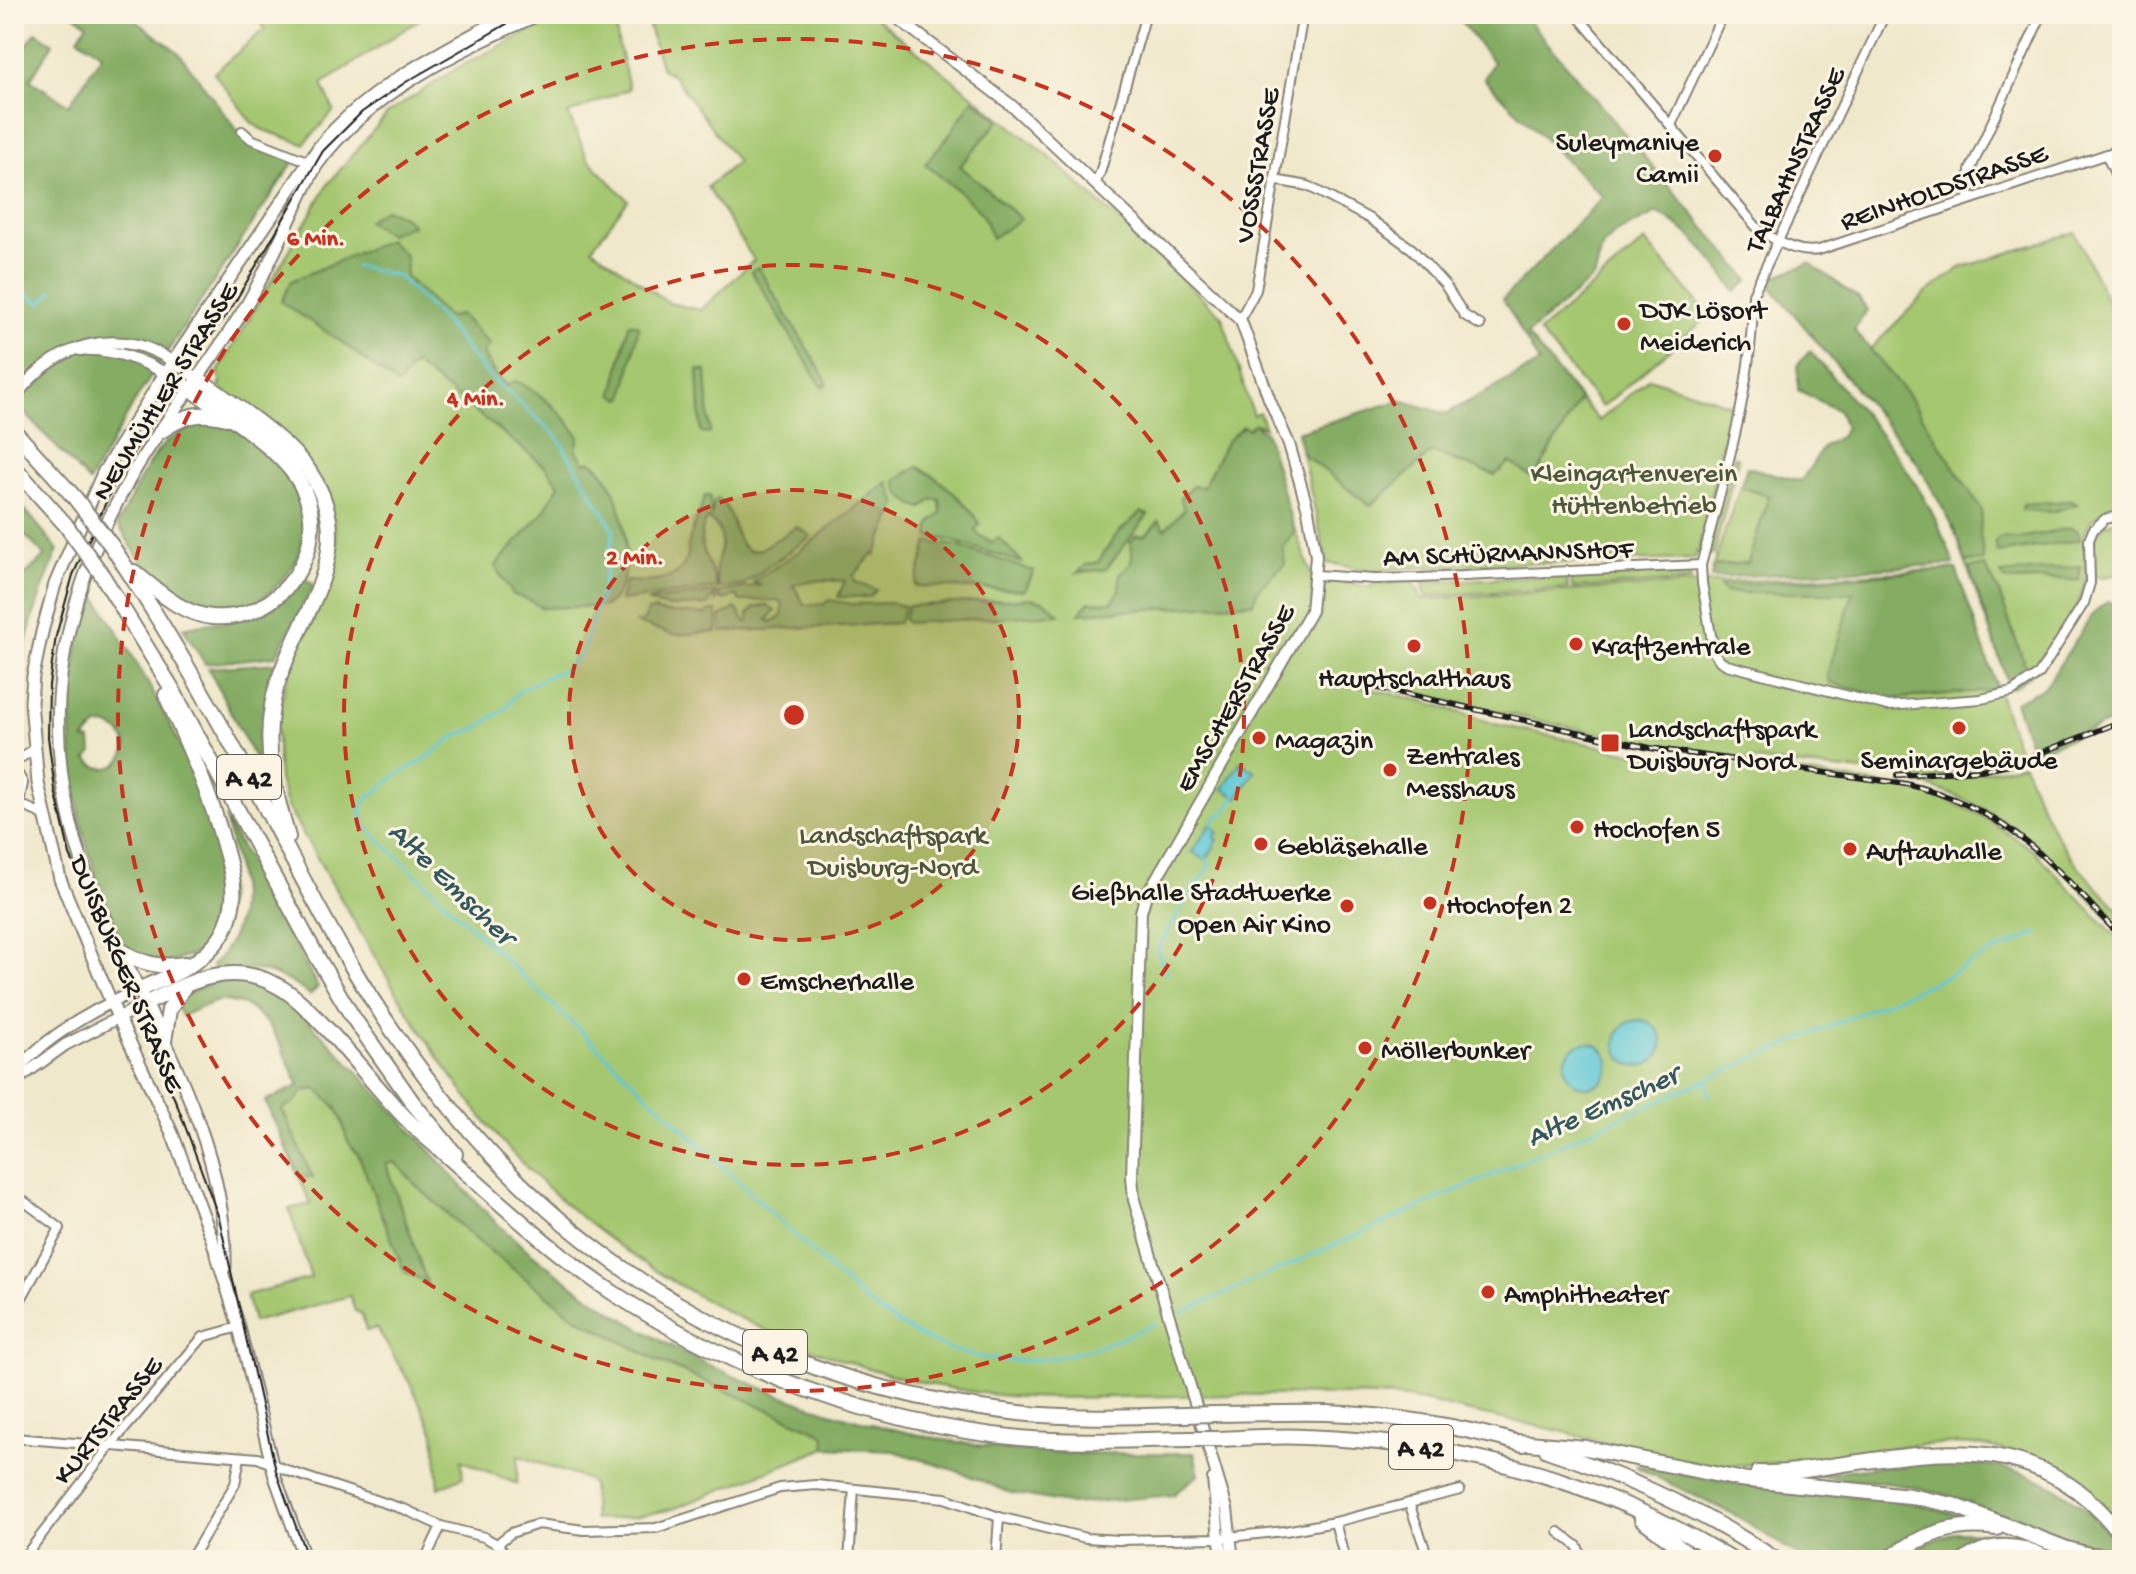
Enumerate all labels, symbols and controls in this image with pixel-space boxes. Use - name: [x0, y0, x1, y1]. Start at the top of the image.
- street label: TALBAHNSTRASSE: [1739, 61, 1855, 261]
- street label: VOSSSTRASSE: [1229, 84, 1290, 247]
- place label: Suleymaniye Camii: [1555, 128, 1700, 193]
- street label: REINHOLDSTRASSE: [1837, 138, 2054, 240]
- marker: Suleymaniye Camii: [1706, 147, 1724, 165]
- text: 6 Min.: [287, 226, 345, 255]
- street label: NEUMÜHLER STRASSE: [86, 276, 248, 507]
- place label: DJK Lösort Meiderich: [1638, 296, 1769, 361]
- marker: DJK Lösort Meiderich: [1615, 315, 1633, 333]
- text: 4 Min.: [446, 386, 505, 415]
- park label: Kleingartenverein Hüttenbetrieb: [1531, 459, 1738, 524]
- street label: AM SCHÜRMANNSHOF: [1383, 535, 1635, 576]
- text: 2 Min.: [606, 545, 664, 574]
- street label: EMSCHERSTRASSE: [1170, 598, 1305, 799]
- place label: Kraftzentrale: [1592, 632, 1751, 665]
- marker: Kraftzentrale: [1567, 635, 1585, 653]
- marker: Hauptschalthaus: [1405, 637, 1423, 655]
- place label: Hauptschalthaus: [1318, 664, 1511, 697]
- centre of rings: [780, 701, 808, 729]
- place label: Landschaftspark Duisburg Nord: [1626, 715, 1818, 780]
- marker: Seminargebäude: [1950, 719, 1968, 737]
- place label: Magazin: [1275, 726, 1374, 759]
- marker: Magazin: [1250, 729, 1268, 747]
- marker: Landschaftspark Duisburg Nord: [1599, 732, 1621, 754]
- place label: Zentrales Messhaus: [1406, 742, 1520, 807]
- place label: Seminargebäude: [1861, 746, 2058, 779]
- road number: A 42: [217, 755, 281, 799]
- marker: Zentrales Messhaus: [1381, 761, 1399, 779]
- place label: Hochofen 5: [1593, 815, 1720, 848]
- water label: Alte Emscher: [379, 816, 524, 958]
- marker: Hochofen 5: [1568, 818, 1586, 836]
- park label: Landschaftspark Duisburg-Nord: [799, 821, 989, 886]
- place label: Gebläsehalle: [1277, 832, 1428, 865]
- marker: Gebläsehalle: [1252, 835, 1270, 853]
- place label: Auftauhalle: [1866, 837, 2002, 870]
- marker: Auftauhalle: [1841, 840, 1859, 858]
- street label: DUISBURGER STRASSE: [59, 850, 190, 1100]
- place label: Gießhalle Stadtwerke Open Air Kino: [1071, 878, 1332, 943]
- place label: Hochofen 2: [1446, 891, 1573, 924]
- marker: Hochofen 2: [1421, 894, 1439, 912]
- marker: Gießhalle Stadtwerke Open Air Kino: [1338, 897, 1356, 915]
- place label: Emscherhalle: [760, 967, 914, 1000]
- marker: Emscherhalle: [735, 970, 753, 988]
- place label: Möllerbunker: [1381, 1036, 1532, 1069]
- marker: Möllerbunker: [1356, 1039, 1374, 1057]
- water label: Alte Emscher: [1522, 1057, 1690, 1157]
- place label: Amphitheater: [1504, 1280, 1670, 1313]
- marker: Amphitheater: [1479, 1283, 1497, 1301]
- road number: A 42: [743, 1330, 807, 1374]
- street label: KURTSTRASSE: [48, 1350, 172, 1493]
- road number: A 42: [1389, 1425, 1453, 1469]

